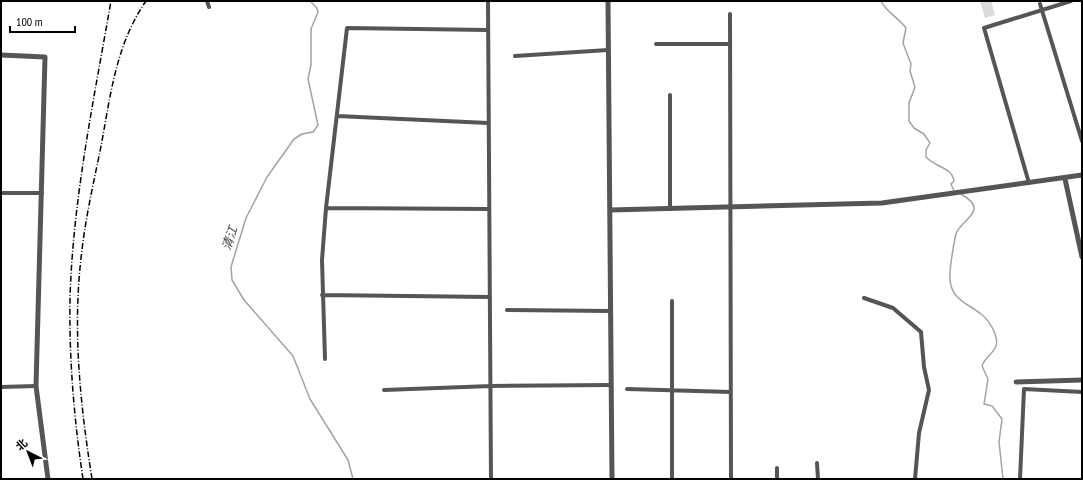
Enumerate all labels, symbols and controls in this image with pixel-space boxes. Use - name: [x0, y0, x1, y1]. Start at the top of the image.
- scale bar: [10, 8, 75, 34]
- text: 100 m: [16, 14, 43, 29]
- water label: 清江: [219, 222, 241, 252]
- north arrow: [8, 432, 48, 472]
- text: 北: [13, 436, 30, 453]

